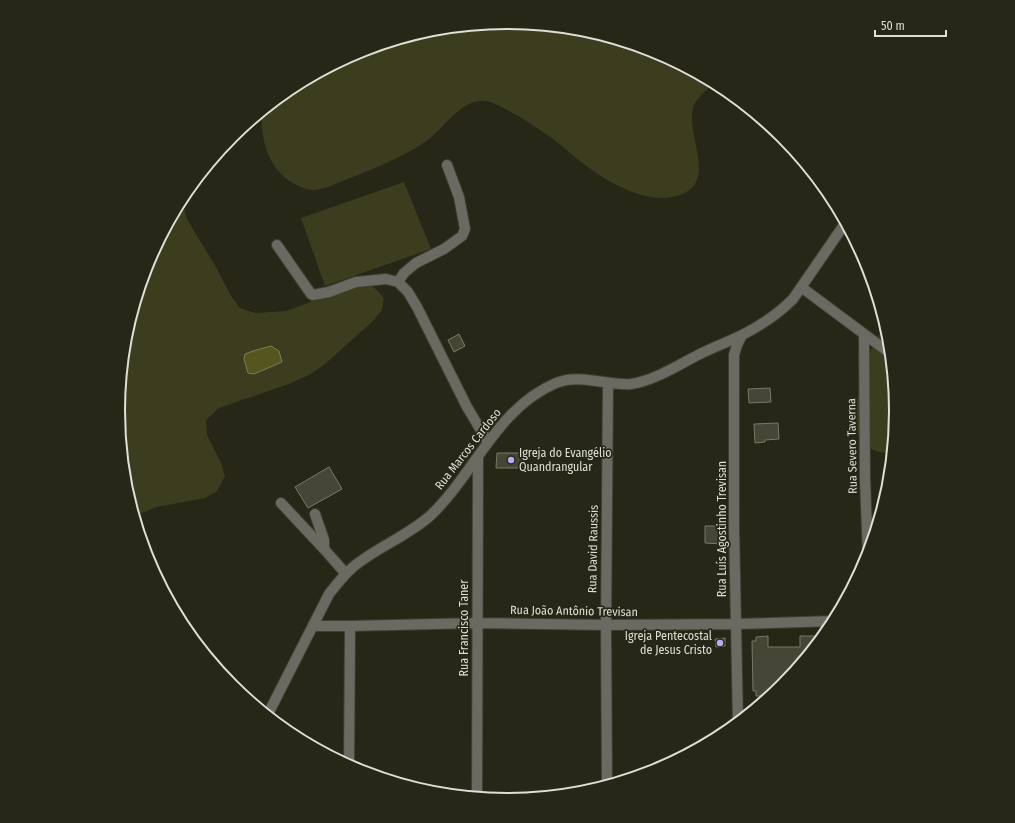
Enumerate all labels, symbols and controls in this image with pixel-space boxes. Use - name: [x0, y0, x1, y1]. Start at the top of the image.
- scale bar: [875, 12, 946, 38]
- text: 50 m: [881, 19, 905, 33]
- street label: Rua Severo Taverna: [844, 398, 860, 494]
- street label: Rua Marcos Cardoso: [432, 406, 504, 492]
- place label: Igreja do Evangélio Quandrangular: [519, 446, 612, 474]
- marker: Igreja do Evangélio Quandrangular: [506, 455, 516, 465]
- street label: Rua Luís Agostinho Trevisan: [715, 461, 729, 597]
- street label: Rua David Raussis: [585, 505, 601, 593]
- street label: Rua Francisco Taner: [457, 579, 471, 676]
- street label: Rua João Antônio Trevisan: [510, 603, 638, 619]
- place label: Igreja Pentecostal de Jesus Cristo: [625, 629, 712, 657]
- marker: Igreja Pentecostal de Jesus Cristo: [715, 638, 725, 648]

